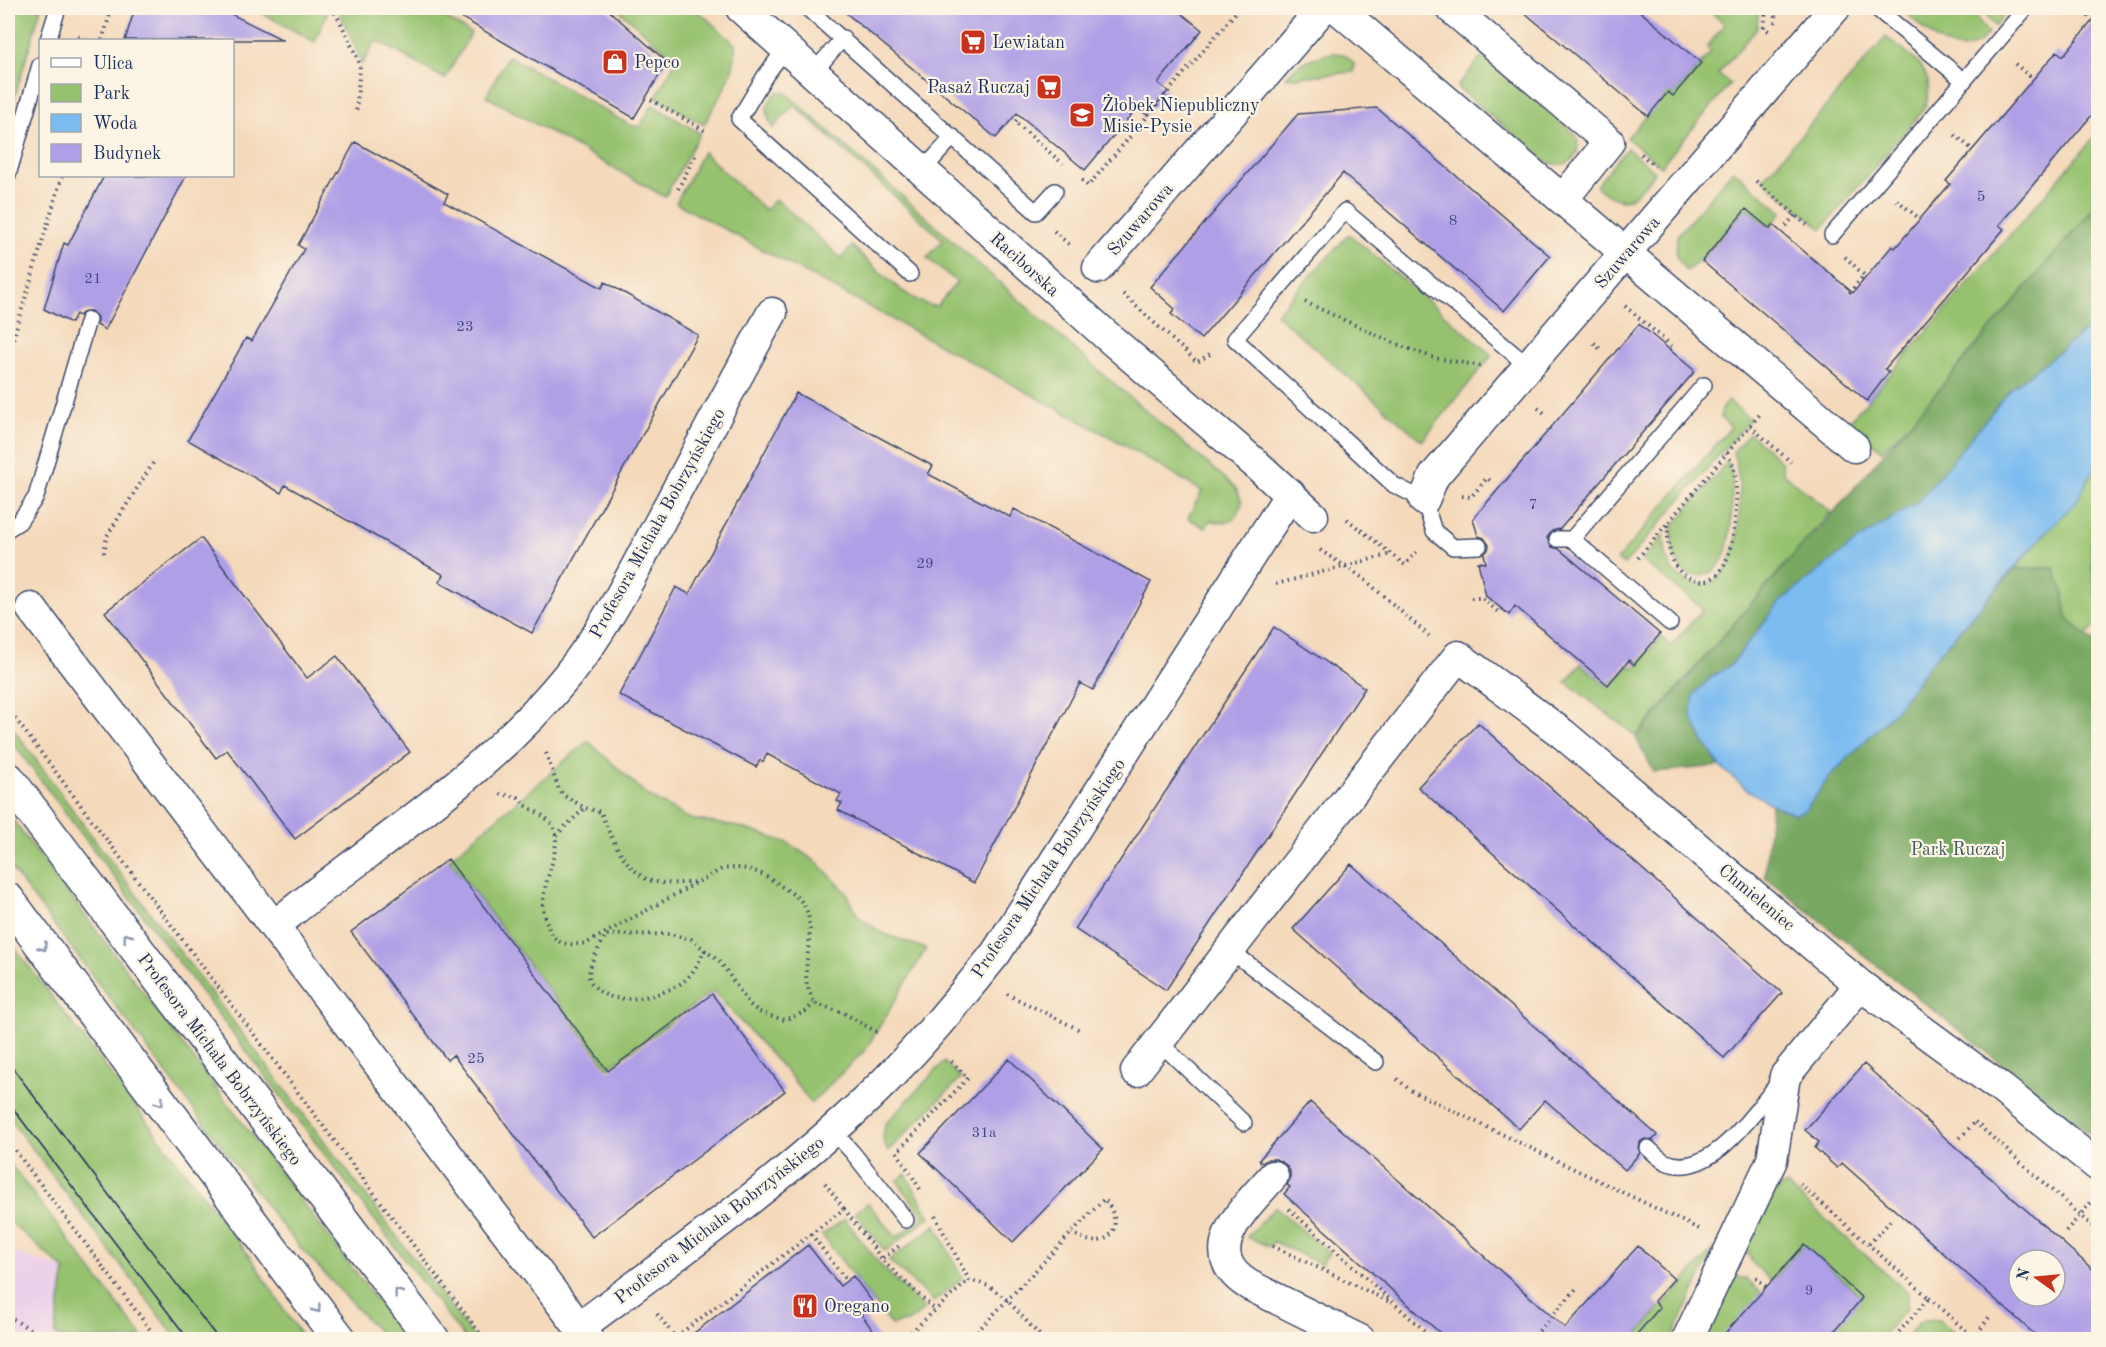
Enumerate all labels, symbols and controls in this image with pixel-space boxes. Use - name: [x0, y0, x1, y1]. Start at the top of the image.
- supermarket icon: Lewiatan: [958, 27, 988, 57]
- place label: Lewiatan: [992, 34, 1065, 52]
- legend: [39, 39, 234, 177]
- shop icon: Pepco: [600, 47, 630, 77]
- place label: Pepco: [634, 54, 680, 72]
- text: Ulica: [93, 55, 134, 73]
- supermarket icon: Pasaż Ruczaj: [1034, 72, 1064, 102]
- place label: Pasaż Ruczaj: [927, 79, 1030, 97]
- text: Park: [93, 85, 130, 103]
- place label: Żłobek Niepubliczny Misie-Pysie: [1102, 94, 1260, 136]
- school or university icon: Żłobek Niepubliczny Misie-Pysie: [1067, 100, 1097, 130]
- text: Woda: [93, 115, 138, 133]
- text: Budynek: [93, 145, 161, 163]
- street label: Szuwarowa: [1105, 180, 1177, 259]
- house number: 5: [1977, 190, 1985, 205]
- street label: Szuwarowa: [1592, 213, 1664, 292]
- house number: 8: [1449, 214, 1457, 229]
- street label: Raciborska: [986, 229, 1062, 300]
- house number: 21: [84, 272, 102, 287]
- house number: 23: [456, 320, 474, 335]
- street label: Profesora Michała Bobrzyńskiego: [587, 405, 729, 642]
- house number: 7: [1529, 498, 1537, 513]
- house number: 29: [916, 557, 934, 572]
- street label: Profesora Michała Bobrzyńskiego: [969, 756, 1129, 981]
- park label: Park Ruczaj: [1910, 841, 2006, 859]
- street label: Chmieleniec: [1715, 861, 1798, 935]
- one-way arrow: [124, 932, 135, 943]
- one-way arrow: [35, 940, 46, 951]
- street label: Profesora Michała Bobrzyńskiego: [134, 950, 305, 1169]
- house number: 25: [467, 1052, 485, 1067]
- one-way arrow: [153, 1095, 164, 1106]
- house number: 31a: [972, 1126, 997, 1141]
- street label: Profesora Michała Bobrzyńskiego: [612, 1134, 828, 1308]
- north arrow: [2007, 1248, 2067, 1308]
- text: N: [2015, 1266, 2034, 1283]
- house number: 9: [1805, 1284, 1813, 1299]
- one-way arrow: [394, 1289, 405, 1300]
- restaurant icon: Oregano: [790, 1291, 820, 1321]
- place label: Oregano: [824, 1298, 890, 1316]
- one-way arrow: [310, 1302, 321, 1313]

